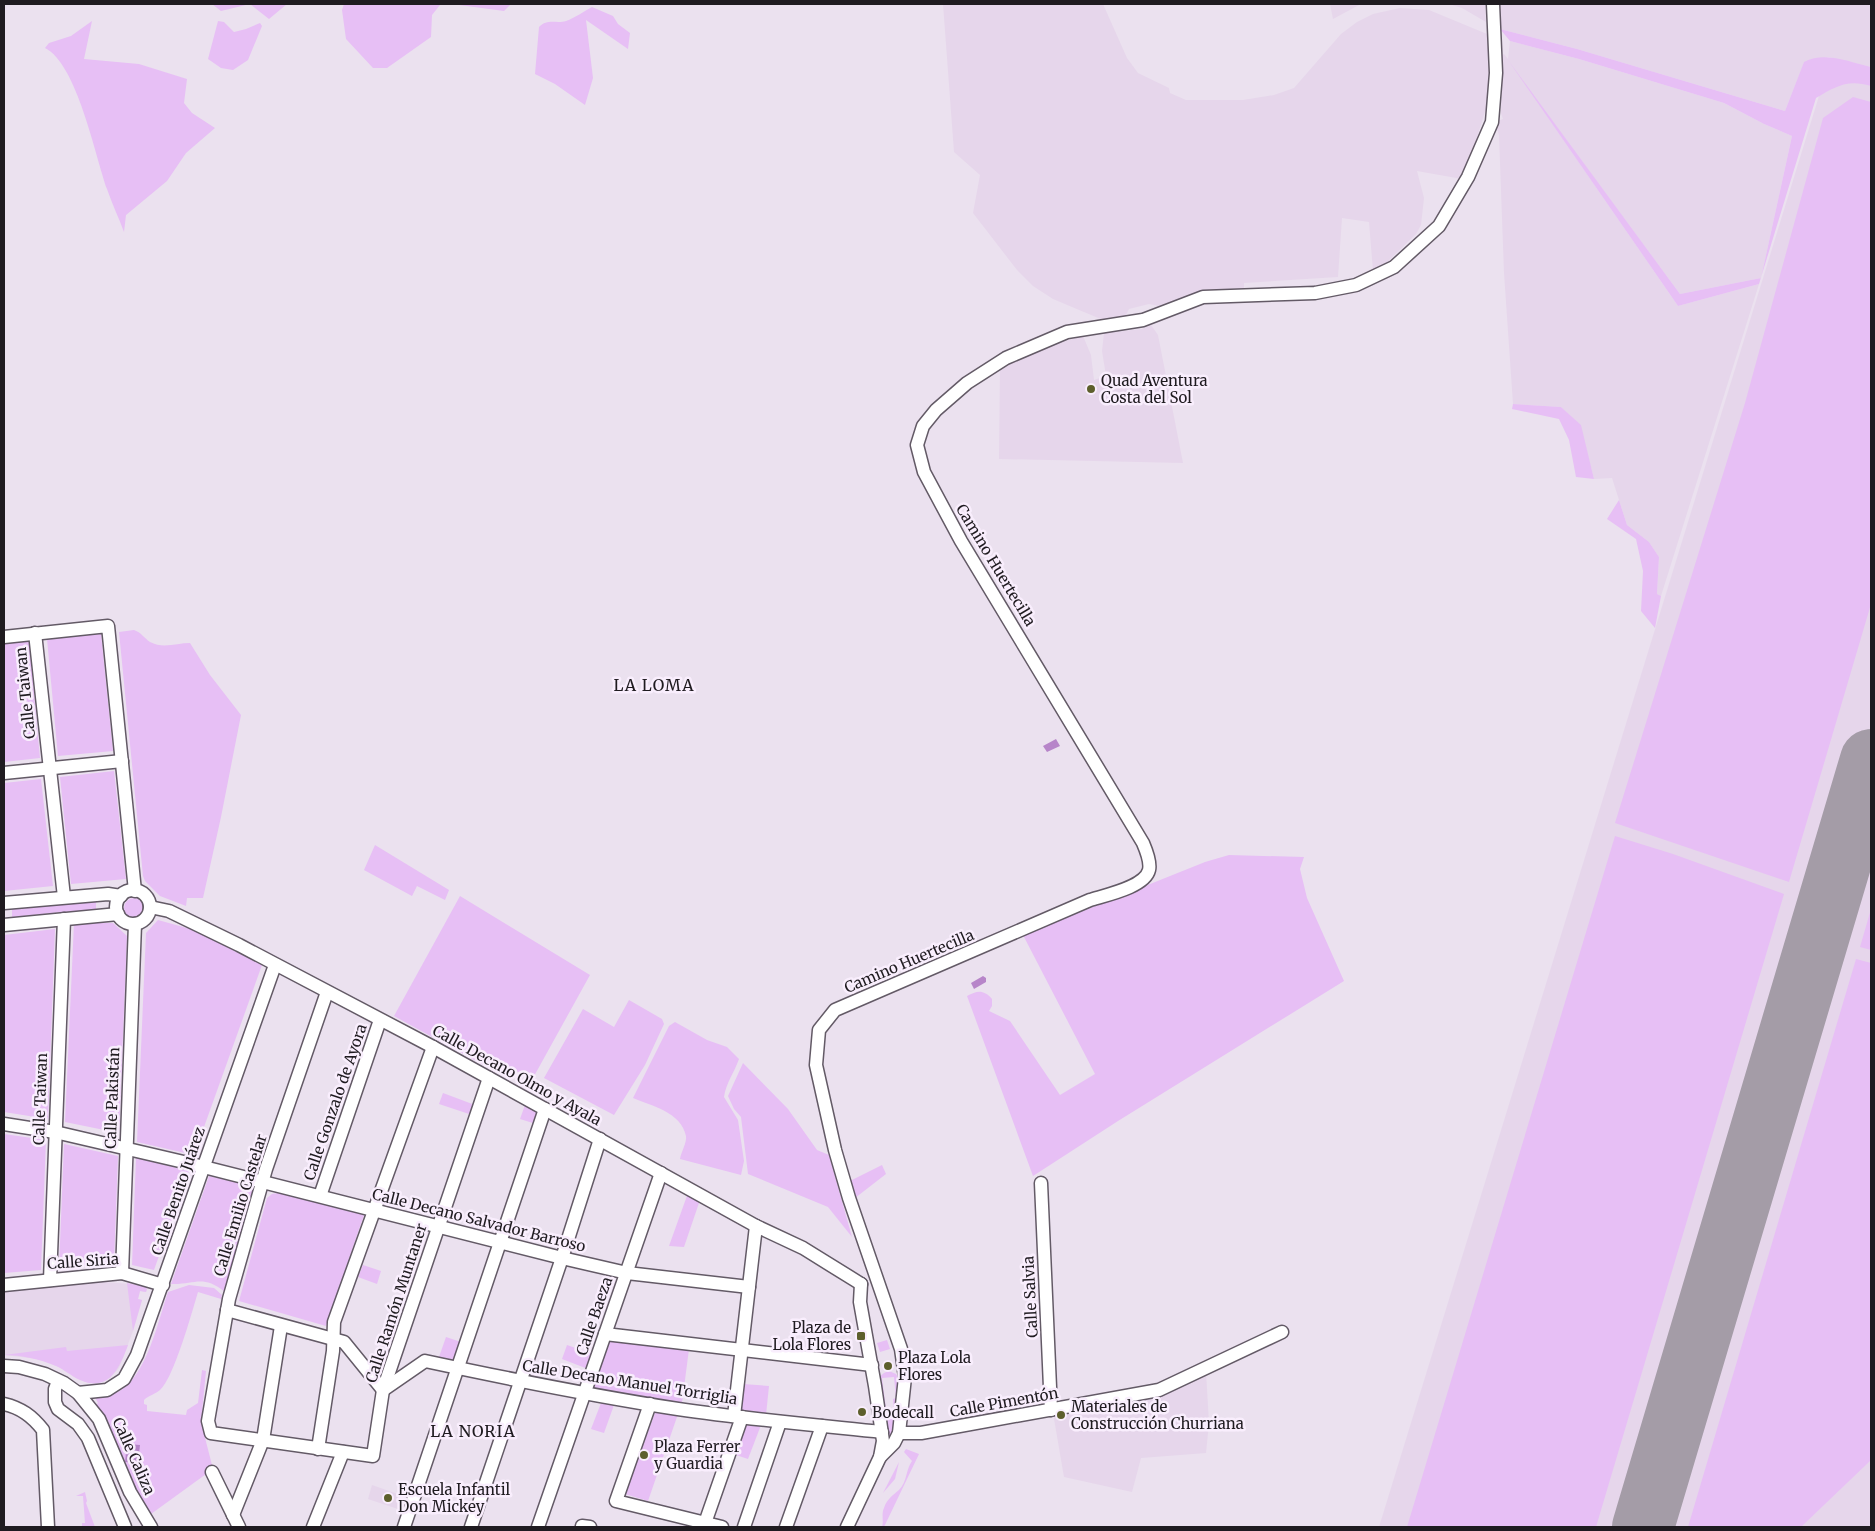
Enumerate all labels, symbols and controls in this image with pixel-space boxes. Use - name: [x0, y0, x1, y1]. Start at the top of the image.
- place label: Quad Aventura Costa del Sol: [1101, 371, 1208, 407]
- marker: Quad Aventura Costa del Sol: [1085, 383, 1097, 395]
- street label: Camino Huertecilla: [952, 501, 1040, 629]
- street label: Calle Taiwan: [11, 646, 39, 740]
- district label: LA LOMA: [613, 675, 695, 695]
- street label: Camino Huertecilla: [841, 925, 977, 997]
- street label: Calle Gonzalo de Ayora: [299, 1021, 371, 1183]
- street label: Calle Decano Olmo y Ayala: [429, 1021, 605, 1129]
- street label: Calle Pakistán: [101, 1047, 123, 1149]
- street label: Calle Taiwan: [29, 1053, 51, 1145]
- street label: Calle Benito Juárez: [147, 1124, 209, 1258]
- street label: Calle Emilio Castelar: [209, 1131, 271, 1278]
- street label: Calle Decano Salvador Barroso: [370, 1184, 588, 1256]
- street label: Calle Ramón Muntaner: [361, 1221, 431, 1385]
- street label: Calle Siria: [46, 1249, 120, 1273]
- street label: Calle Salvia: [1018, 1256, 1042, 1338]
- street label: Calle Baeza: [572, 1274, 616, 1358]
- place label: Plaza de Lola Flores: [772, 1318, 851, 1354]
- marker: Plaza de Lola Flores: [855, 1330, 867, 1342]
- place label: Plaza Lola Flores: [898, 1348, 971, 1384]
- street label: Calle Decano Manuel Torriglia: [521, 1356, 739, 1408]
- marker: Plaza Lola Flores: [882, 1360, 894, 1372]
- street label: Calle Pimentón: [948, 1383, 1060, 1421]
- place label: Materiales de Construcción Churriana: [1071, 1397, 1244, 1433]
- place label: Bodecall: [872, 1403, 934, 1422]
- marker: Bodecall: [856, 1406, 868, 1418]
- marker: Materiales de Construcción Churriana: [1055, 1409, 1067, 1421]
- street label: Calle Caliza: [108, 1414, 160, 1498]
- district label: LA NORIA: [430, 1421, 516, 1441]
- place label: Plaza Ferrer y Guardia: [654, 1437, 741, 1473]
- marker: Plaza Ferrer y Guardia: [638, 1449, 650, 1461]
- place label: Escuela Infantil Don Mickey: [398, 1480, 511, 1516]
- marker: Escuela Infantil Don Mickey: [382, 1492, 394, 1504]

